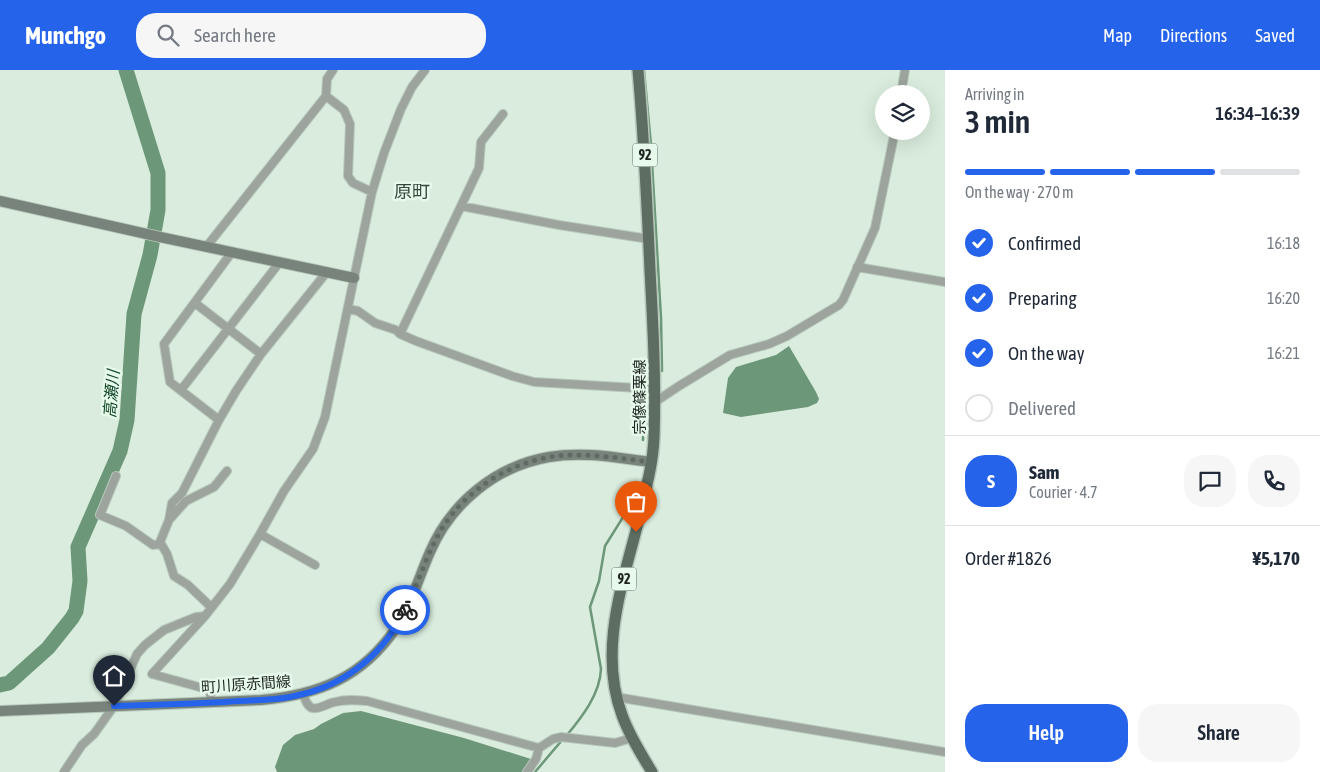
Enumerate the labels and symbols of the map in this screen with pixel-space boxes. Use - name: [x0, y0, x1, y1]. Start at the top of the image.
- road number: 92: [632, 144, 658, 166]
- district label: 原町: [394, 181, 430, 202]
- street label: 宗像篠栗線: [631, 359, 648, 435]
- water label: 高瀬川: [100, 367, 122, 419]
- pin: [615, 481, 657, 532]
- road number: 92: [612, 568, 636, 590]
- courier: [380, 585, 430, 635]
- pin: [93, 655, 135, 706]
- street label: 町川原赤間線: [201, 672, 291, 696]

